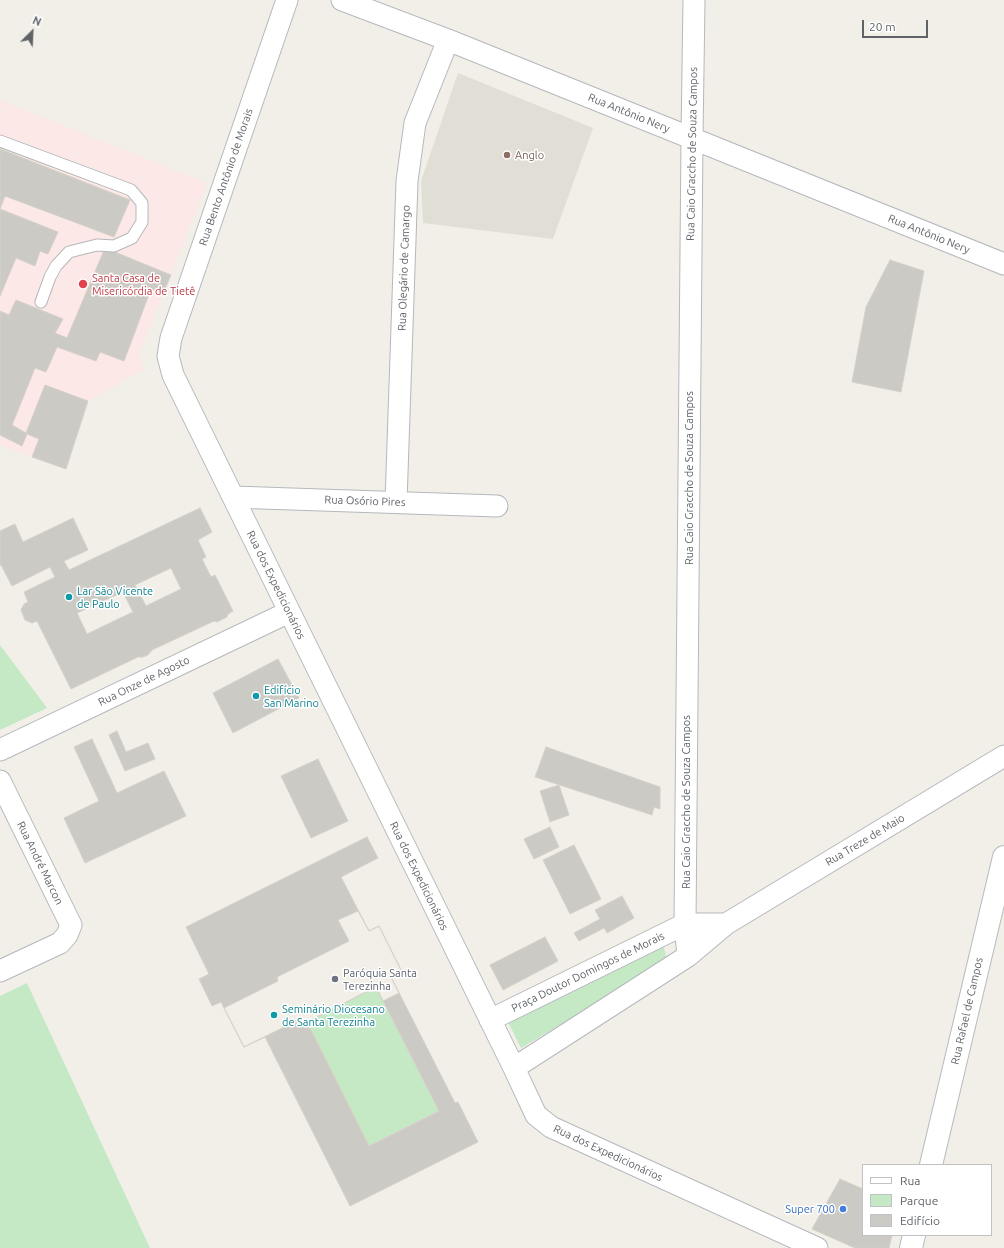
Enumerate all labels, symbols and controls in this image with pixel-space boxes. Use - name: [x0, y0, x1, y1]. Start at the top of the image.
- north arrow: [12, 12, 52, 52]
- scale bar: [864, 12, 930, 38]
- text: N: [31, 14, 43, 28]
- text: 20 m: [869, 20, 896, 33]
- street label: Rua Caio Graccho de Souza Campos: [684, 67, 700, 241]
- street label: Rua Antônio Nery: [586, 91, 672, 135]
- street label: Rua Bento Antônio de Morais: [196, 107, 256, 247]
- place label: Anglo: [515, 148, 544, 162]
- marker: Anglo: [502, 150, 512, 160]
- street label: Rua Olegário de Camargo: [395, 205, 413, 331]
- street label: Rua Antônio Nery: [886, 212, 972, 256]
- place label: Santa Casa de Misericórdia de Tietê: [92, 271, 195, 297]
- marker: Santa Casa de Misericórdia de Tietê: [77, 278, 89, 290]
- street label: Rua Caio Graccho de Souza Campos: [682, 391, 696, 565]
- street label: Rua Osório Pires: [324, 493, 406, 509]
- street label: Rua dos Expedicionários: [244, 529, 308, 641]
- place label: Lar São Vicente de Paulo: [77, 584, 153, 610]
- marker: Lar São Vicente de Paulo: [64, 592, 74, 602]
- street label: Rua Onze de Agosto: [96, 653, 192, 709]
- place label: Edifício San Marino: [264, 683, 319, 709]
- marker: Edifício San Marino: [251, 691, 261, 701]
- street label: Rua Caio Graccho de Souza Campos: [679, 715, 693, 889]
- street label: Rua Treze de Maio: [823, 811, 907, 869]
- street label: Rua André Marcon: [14, 819, 66, 907]
- street label: Rua dos Expedicionários: [387, 820, 451, 932]
- street label: Praça Doutor Domingos de Morais: [509, 929, 667, 1015]
- street label: Rua Rafael de Campos: [948, 956, 986, 1066]
- place label: Paróquia Santa Terezinha: [343, 966, 417, 992]
- marker: Paróquia Santa Terezinha: [330, 974, 340, 984]
- place label: Seminário Diocesano de Santa Terezinha: [282, 1002, 385, 1028]
- marker: Seminário Diocesano de Santa Terezinha: [269, 1010, 279, 1020]
- street label: Rua dos Expedicionários: [551, 1122, 665, 1184]
- legend: [862, 1164, 992, 1236]
- text: Rua: [900, 1174, 921, 1187]
- text: Parque: [900, 1194, 938, 1207]
- place label: Super 700: [785, 1202, 835, 1216]
- marker: Super 700: [838, 1204, 848, 1214]
- text: Edifício: [900, 1214, 940, 1227]

